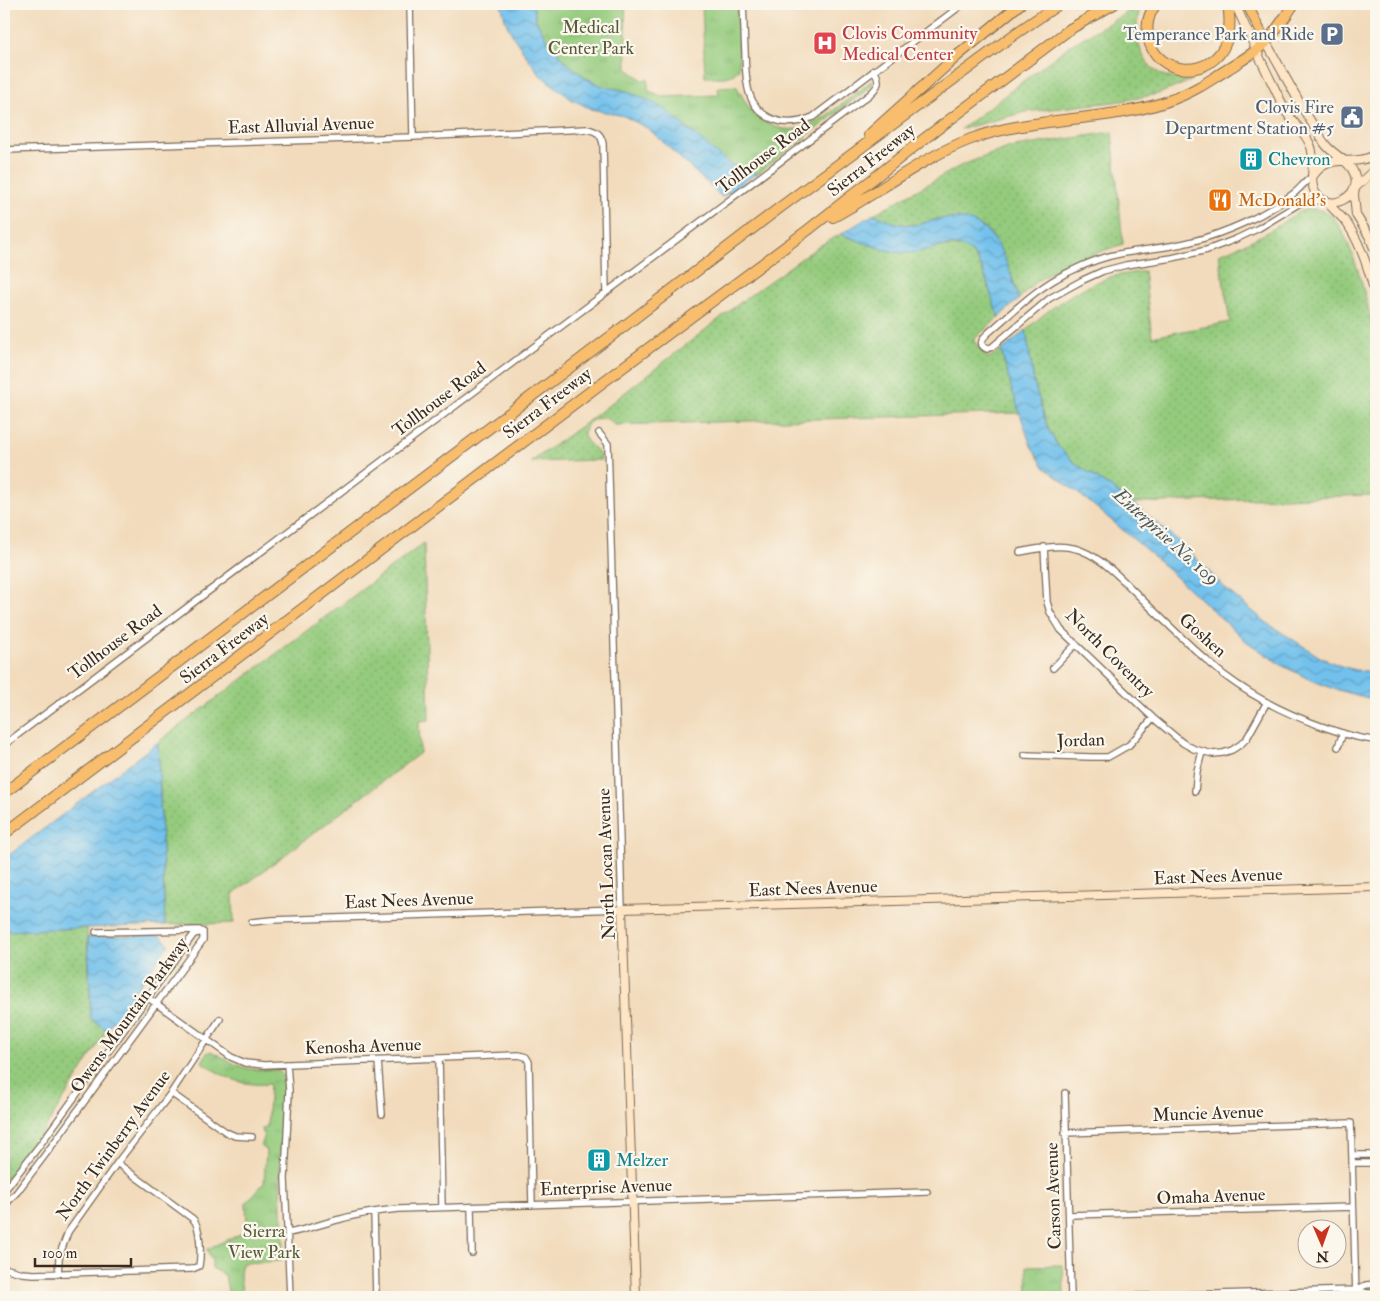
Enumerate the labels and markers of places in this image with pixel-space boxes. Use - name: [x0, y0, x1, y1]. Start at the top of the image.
- parking icon: Temperance Park and Ride: [1319, 21, 1345, 47]
- place label: Clovis Community Medical Center: [842, 22, 978, 66]
- place label: Temperance Park and Ride: [1123, 23, 1314, 46]
- hospital icon: Clovis Community Medical Center: [812, 30, 838, 56]
- place label: Clovis Fire Department Station #5: [1165, 96, 1334, 140]
- public building icon: Clovis Fire Department Station #5: [1339, 104, 1365, 130]
- building icon: Chevron: [1238, 146, 1264, 172]
- place label: Chevron: [1268, 148, 1331, 171]
- restaurant icon: McDonald's: [1207, 187, 1233, 213]
- place label: McDonald's: [1238, 189, 1326, 212]
- building icon: Melzer: [586, 1147, 612, 1173]
- place label: Melzer: [616, 1149, 668, 1172]

